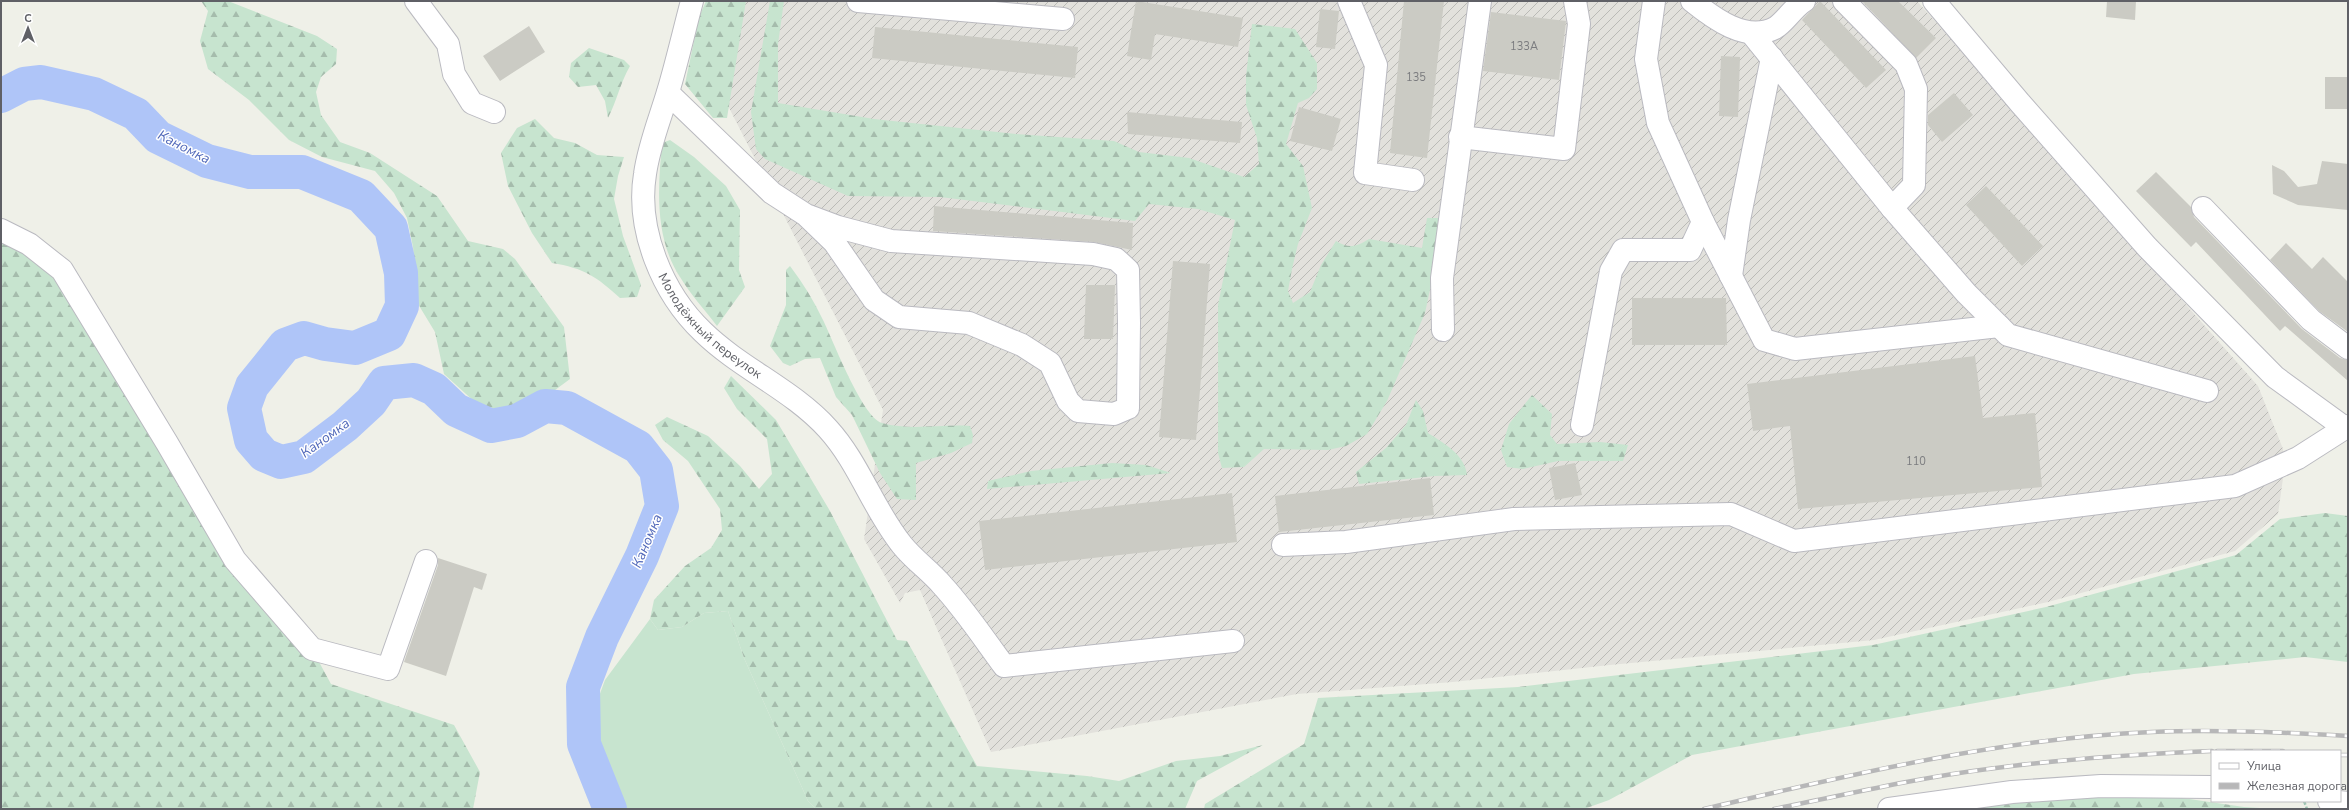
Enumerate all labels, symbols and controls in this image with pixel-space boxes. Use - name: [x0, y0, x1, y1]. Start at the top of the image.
- north arrow: [8, 8, 48, 48]
- text: С: [24, 11, 32, 26]
- house number: 133А: [1510, 39, 1538, 54]
- house number: 135: [1406, 70, 1426, 85]
- water label: Каномка: [154, 126, 214, 168]
- street label: Молодёжный переулок: [654, 270, 765, 383]
- water label: Каномка: [296, 414, 354, 462]
- house number: 110: [1906, 454, 1926, 469]
- water label: Каномка: [627, 511, 667, 571]
- legend: [2211, 750, 2341, 802]
- text: Улица: [2246, 758, 2281, 774]
- text: Железная дорога: [2247, 778, 2347, 794]

